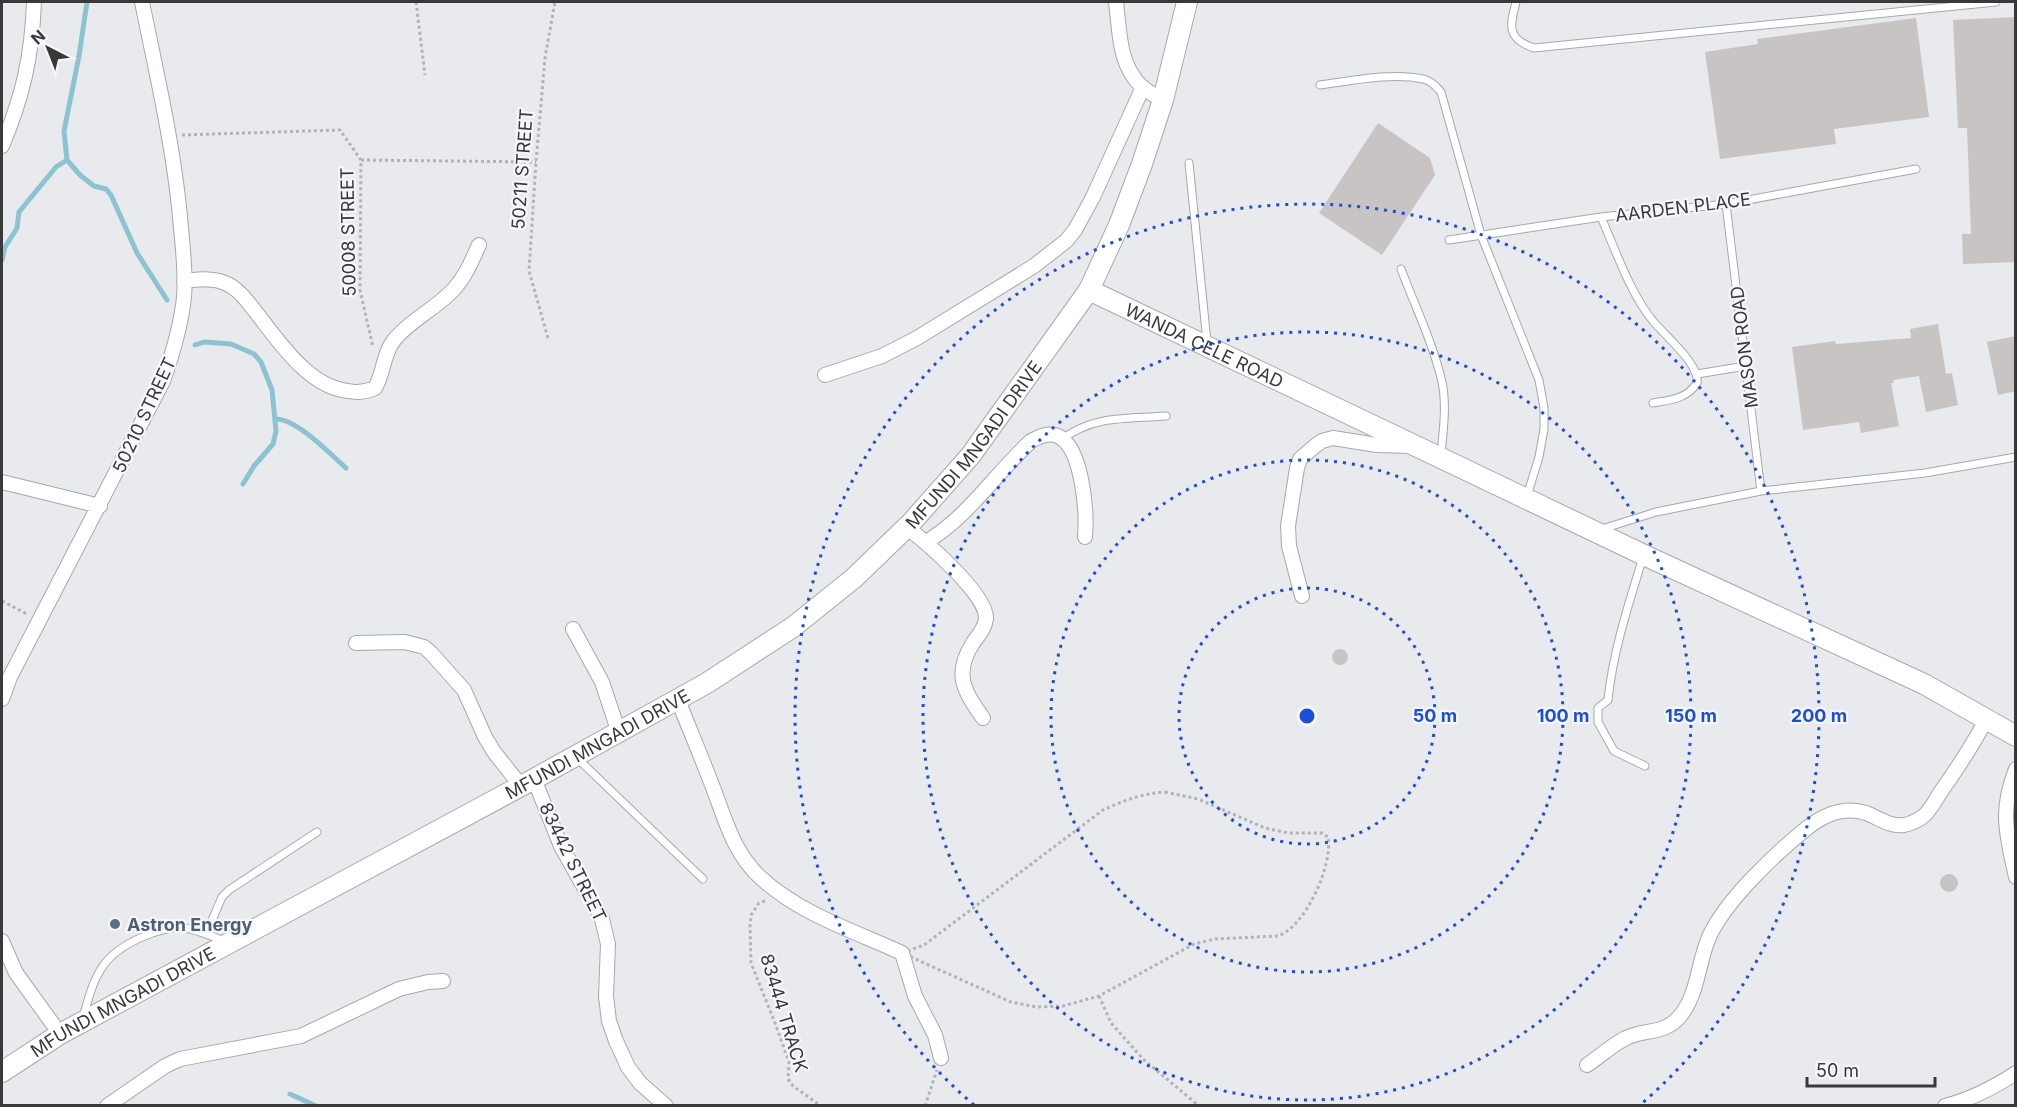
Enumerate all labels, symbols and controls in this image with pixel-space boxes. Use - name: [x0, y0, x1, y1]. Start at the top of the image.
- north arrow: [18, 18, 78, 78]
- text: N: [27, 25, 49, 48]
- street label: 50211 STREET: [507, 108, 537, 230]
- street label: 50008 STREET: [336, 167, 360, 297]
- street label: AARDEN PLACE: [1614, 188, 1752, 226]
- street label: MASON ROAD: [1726, 285, 1762, 409]
- street label: WANDA CELE ROAD: [1122, 298, 1287, 392]
- street label: 50210 STREET: [108, 354, 180, 476]
- street label: MFUNDI MNGADI DRIVE: [901, 356, 1046, 532]
- street label: MFUNDI MNGADI DRIVE: [501, 684, 693, 803]
- text: 50 m: [1413, 705, 1457, 726]
- text: 100 m: [1537, 705, 1589, 726]
- text: 150 m: [1665, 705, 1717, 726]
- text: 200 m: [1791, 705, 1847, 726]
- centre of rings: [1297, 706, 1317, 726]
- street label: 83442 STREET: [535, 799, 611, 925]
- place label: Astron Energy: [127, 914, 252, 935]
- marker: Astron Energy: [108, 917, 122, 931]
- street label: MFUNDI MNGADI DRIVE: [27, 942, 219, 1061]
- street label: 83444 TRACK: [756, 951, 812, 1075]
- scale bar: [1807, 1050, 1934, 1088]
- text: 50 m: [1816, 1060, 1859, 1081]

